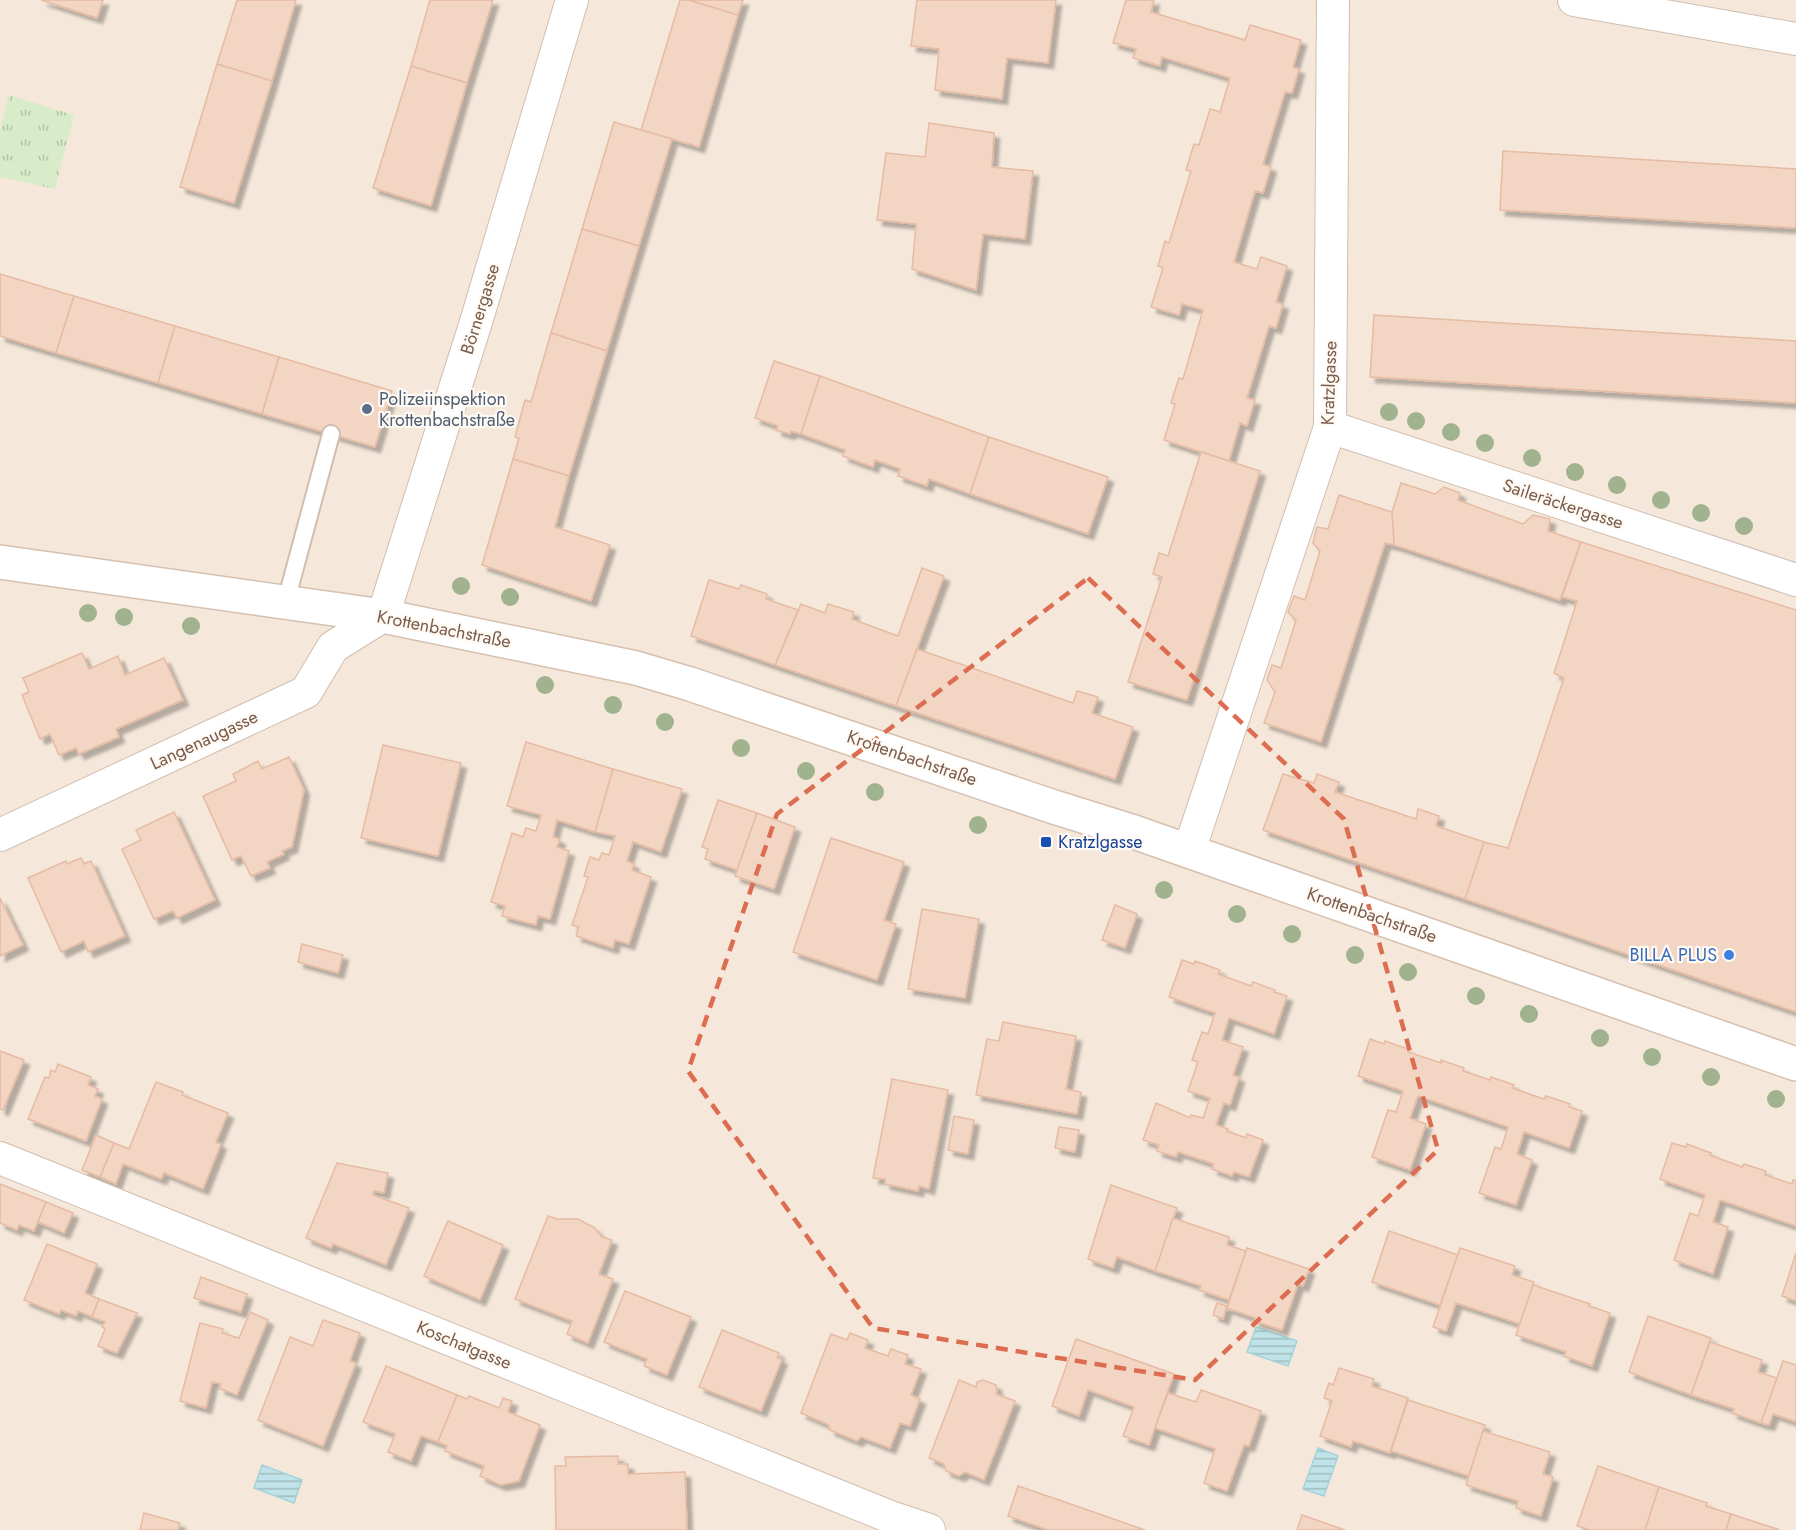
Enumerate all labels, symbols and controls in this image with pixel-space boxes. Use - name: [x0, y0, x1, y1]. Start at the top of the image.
- street label: Börnergasse: [454, 261, 506, 357]
- street label: Kratzlgasse: [1315, 340, 1343, 426]
- place label: Polizeiinspektion Krottenbachstraße: [379, 386, 515, 433]
- marker: Polizeiinspektion Krottenbachstraße: [360, 402, 374, 416]
- street label: Saileräckergasse: [1499, 472, 1627, 536]
- street label: Krottenbachstraße: [375, 603, 513, 655]
- street label: Langenaugasse: [146, 704, 262, 776]
- street label: Krottenbachstraße: [843, 724, 981, 792]
- place label: Kratzlgasse: [1058, 829, 1142, 855]
- marker: Kratzlgasse: [1039, 835, 1053, 849]
- street label: Krottenbachstraße: [1303, 881, 1441, 949]
- place label: BILLA PLUS: [1629, 942, 1717, 968]
- marker: BILLA PLUS: [1722, 948, 1736, 962]
- street label: Koschatgasse: [413, 1314, 515, 1376]

